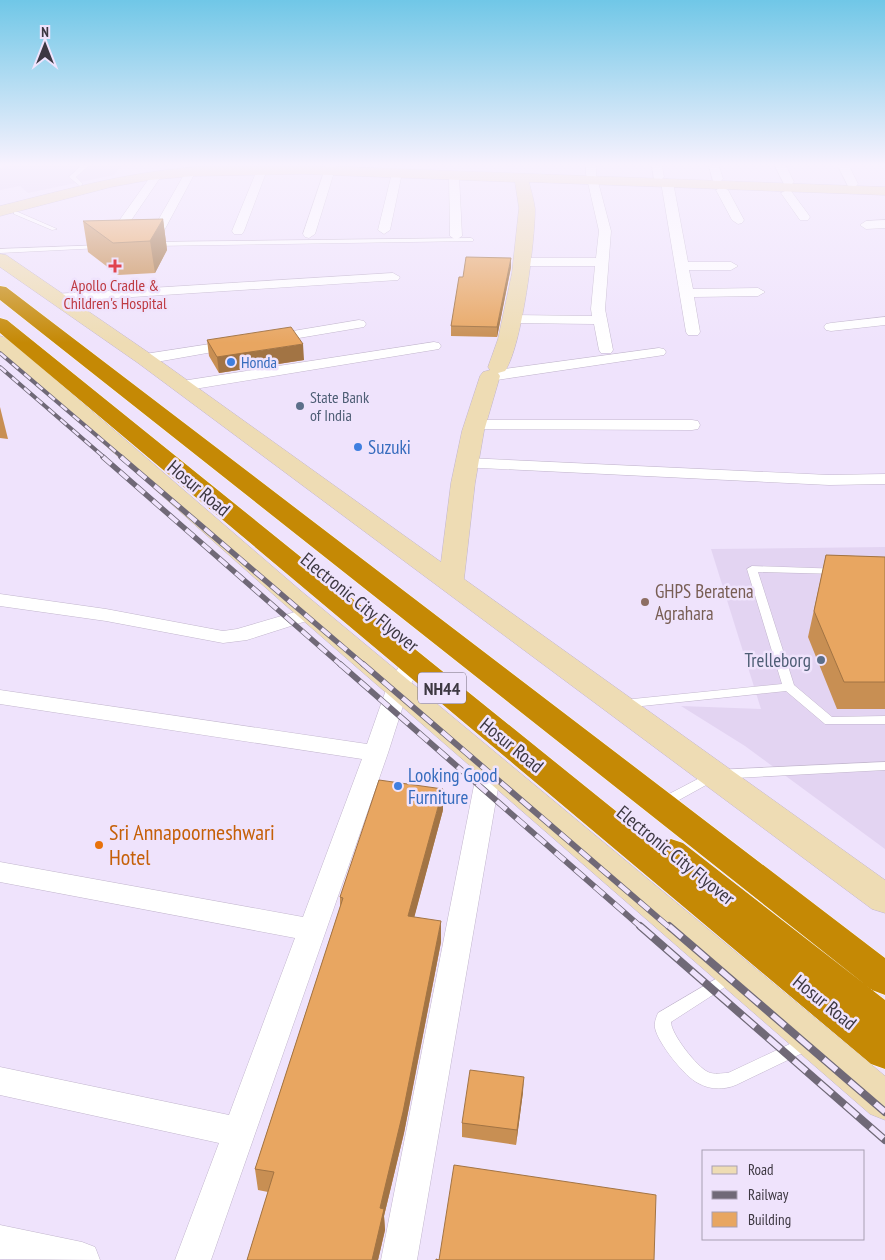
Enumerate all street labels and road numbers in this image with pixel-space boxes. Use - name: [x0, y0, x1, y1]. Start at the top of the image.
- street label: Hosur Road: [163, 455, 235, 521]
- street label: Electronic City Flyover: [296, 547, 425, 657]
- road number: NH44: [418, 672, 466, 704]
- street label: Hosur Road: [475, 712, 549, 778]
- street label: Electronic City Flyover: [612, 800, 741, 910]
- street label: Hosur Road: [788, 969, 862, 1035]

